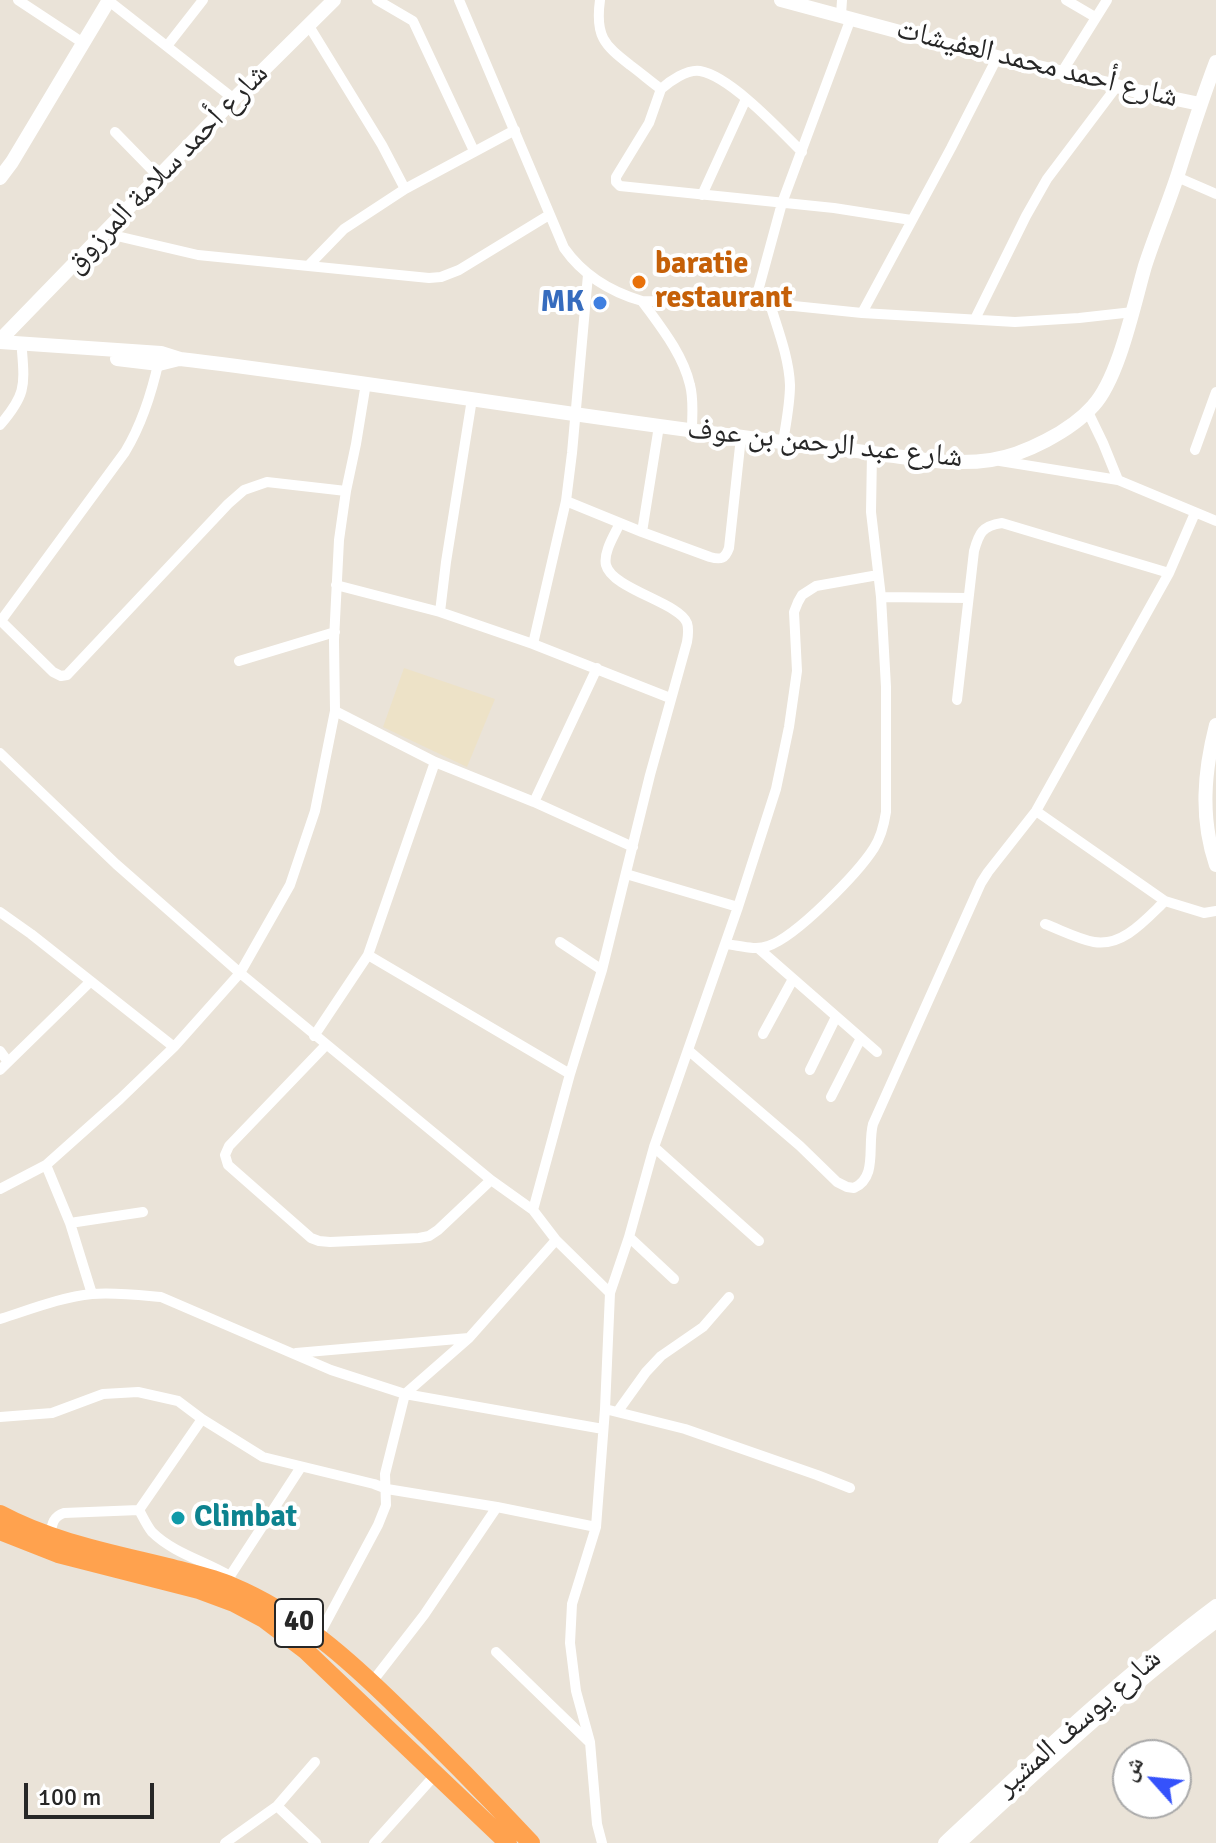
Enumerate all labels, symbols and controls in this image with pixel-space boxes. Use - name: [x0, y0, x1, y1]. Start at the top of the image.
- street label: شارع أحمد محمد العفيشات: [892, 12, 1182, 116]
- street label: شارع أحمد سلامة المرزوق: [58, 57, 276, 281]
- place label: baratie restaurant: [655, 247, 792, 318]
- marker: baratie restaurant: [630, 273, 648, 291]
- place label: MK: [540, 285, 584, 321]
- marker: MK: [591, 294, 609, 312]
- street label: شارع عبد الرحمن بن عوف: [686, 412, 964, 476]
- place label: Climbat: [194, 1500, 297, 1536]
- marker: Climbat: [169, 1509, 187, 1527]
- road number: 40: [275, 1599, 323, 1647]
- street label: شارع يوسف المشير: [989, 1641, 1169, 1805]
- north arrow: [1112, 1739, 1192, 1819]
- scale bar: [28, 1767, 158, 1817]
- text: 100 m: [38, 1782, 101, 1812]

